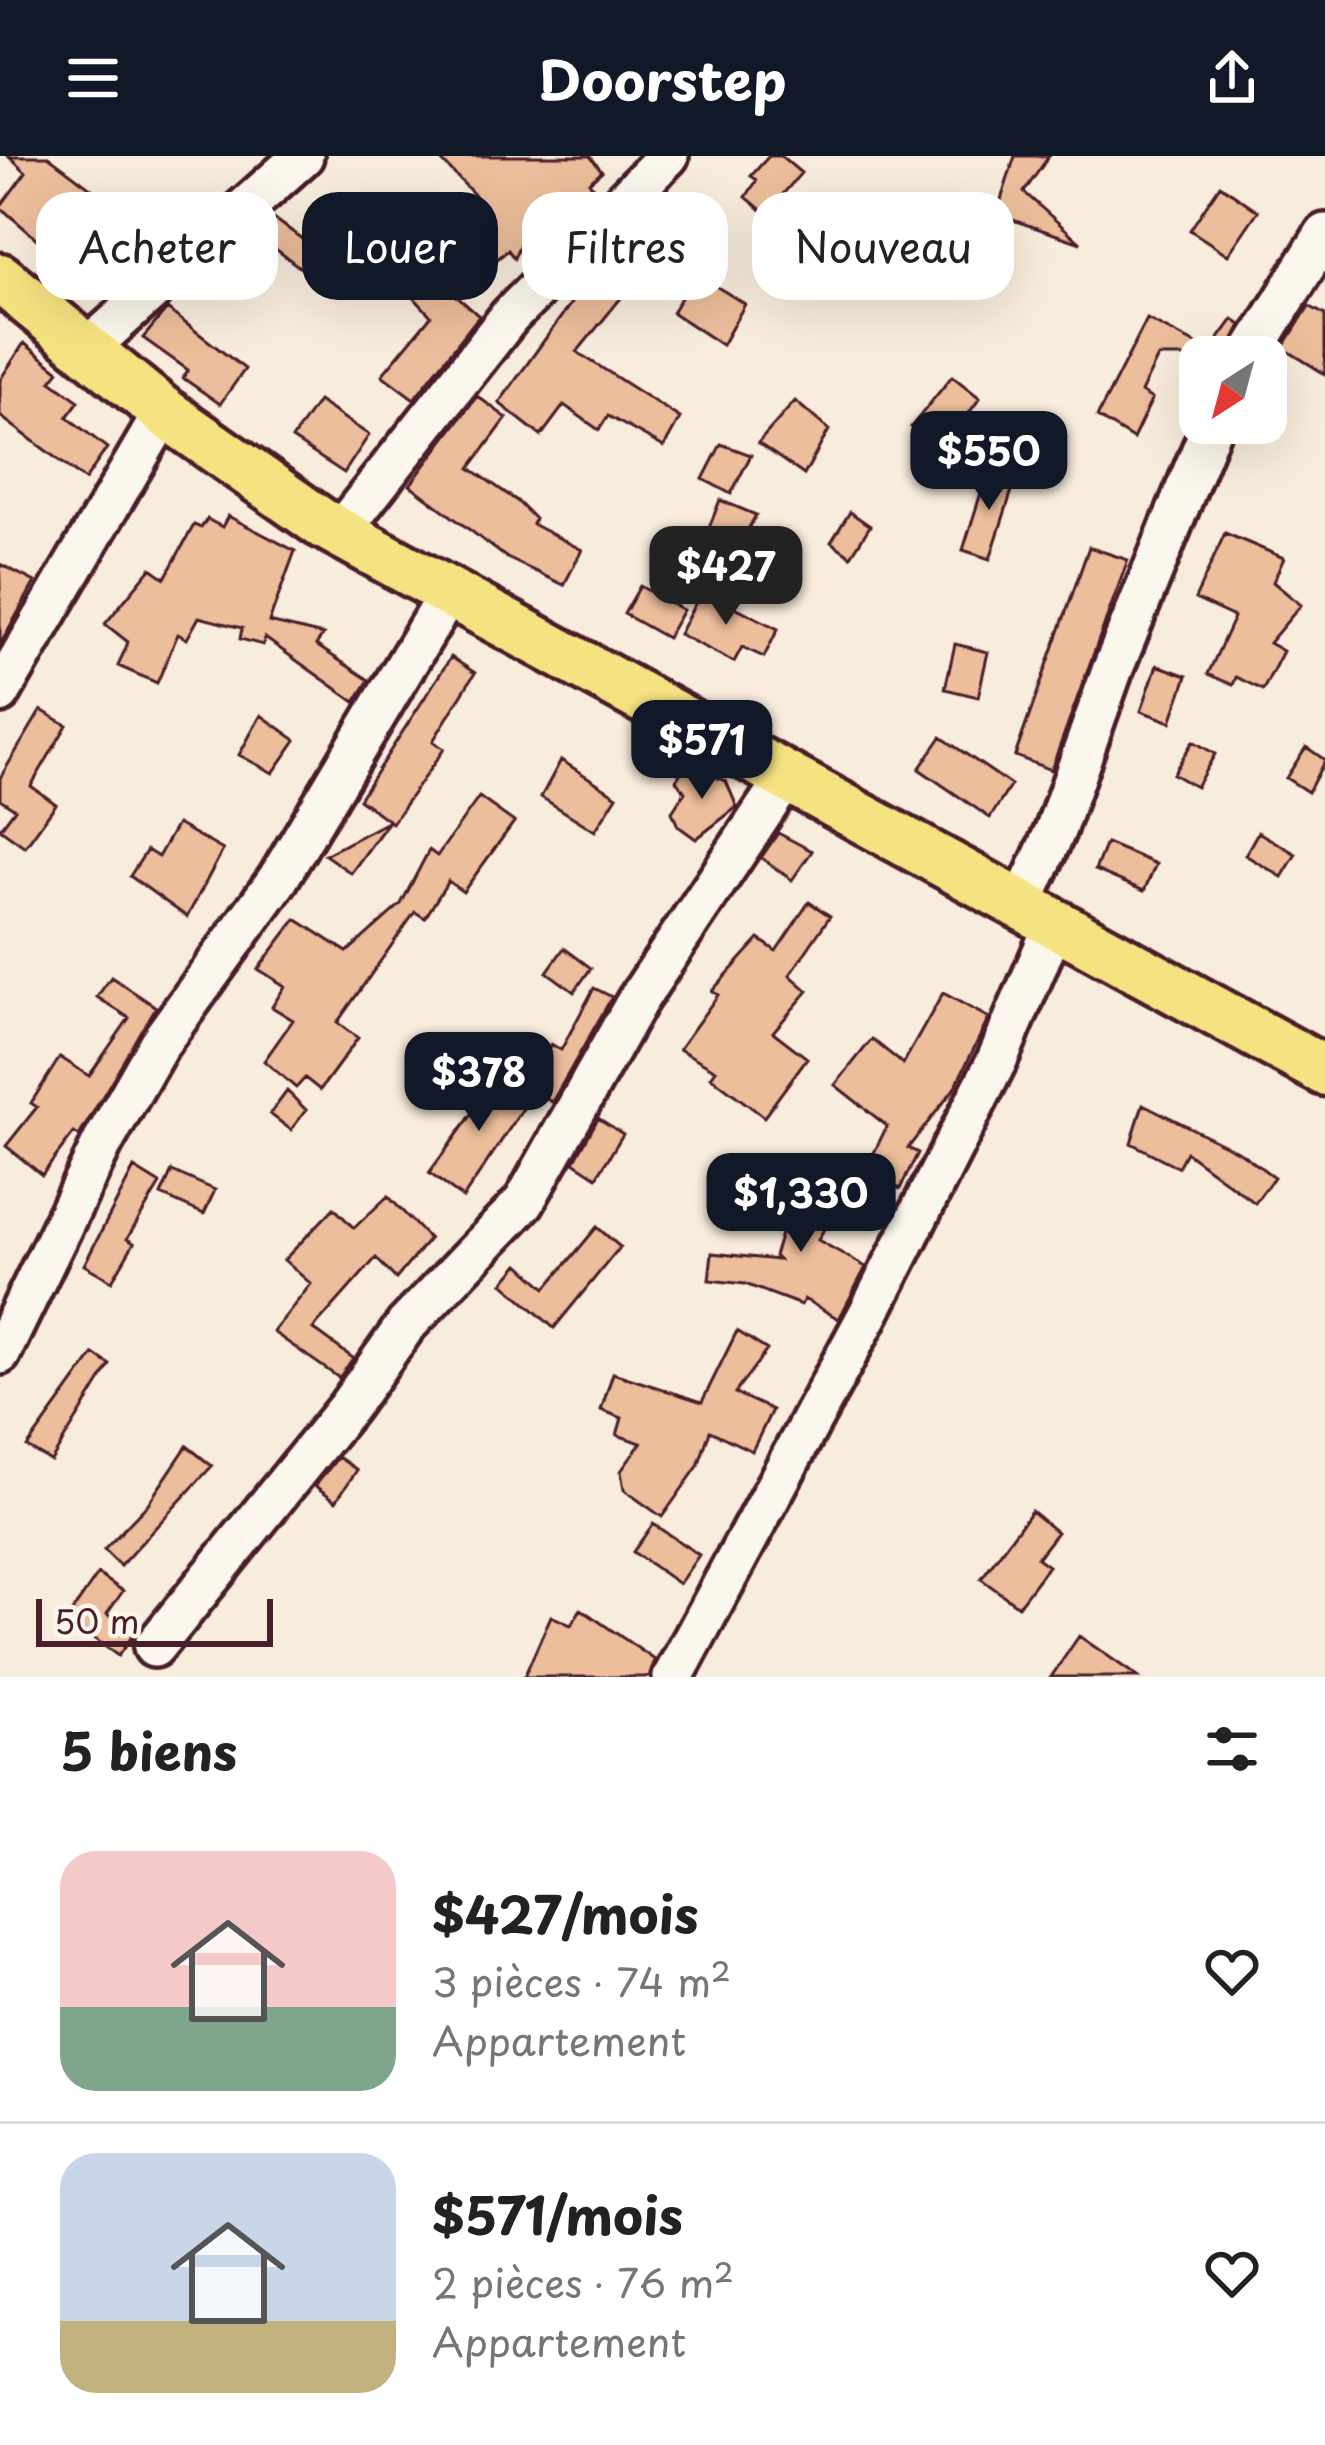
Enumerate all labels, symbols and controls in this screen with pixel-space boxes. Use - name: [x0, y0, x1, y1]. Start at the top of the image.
- text: Doorstep: [538, 38, 787, 119]
- icon: menu: [60, 45, 126, 111]
- icon: share: [1199, 45, 1265, 111]
- chip: Acheter: [36, 192, 278, 300]
- chip: Louer: [302, 192, 498, 300]
- chip: Filtres: [522, 192, 728, 300]
- chip: Nouveau: [752, 192, 1014, 300]
- north arrow: [1179, 336, 1287, 444]
- map controls: [1179, 336, 1287, 444]
- pin: $550: [918, 411, 1060, 513]
- text: $550: [937, 420, 1041, 479]
- pin: $427: [655, 526, 797, 628]
- text: $427: [676, 535, 776, 594]
- pin: $571: [631, 700, 773, 802]
- text: $571: [658, 709, 746, 768]
- pin: $378: [408, 1032, 550, 1134]
- text: $378: [431, 1041, 527, 1100]
- pin: $1,330: [703, 1153, 899, 1255]
- text: $1,330: [734, 1162, 868, 1221]
- scale bar: [36, 1593, 273, 1646]
- text: 50 m: [54, 1595, 140, 1645]
- text: 5 biens: [60, 1711, 237, 1788]
- icon: filters: [1199, 1716, 1265, 1782]
- text: $427/mois: [432, 1874, 699, 1951]
- icon: home: [156, 1899, 300, 2043]
- icon: heart: [1199, 1938, 1265, 2004]
- text: 3 pièces · 74 m²: [432, 1951, 731, 2010]
- text: Appartement: [432, 2010, 686, 2069]
- text: $571/mois: [432, 2175, 683, 2252]
- icon: home: [156, 2201, 300, 2345]
- icon: heart: [1199, 2240, 1265, 2306]
- text: 2 pièces · 76 m²: [432, 2252, 734, 2311]
- text: Appartement: [432, 2311, 686, 2370]

